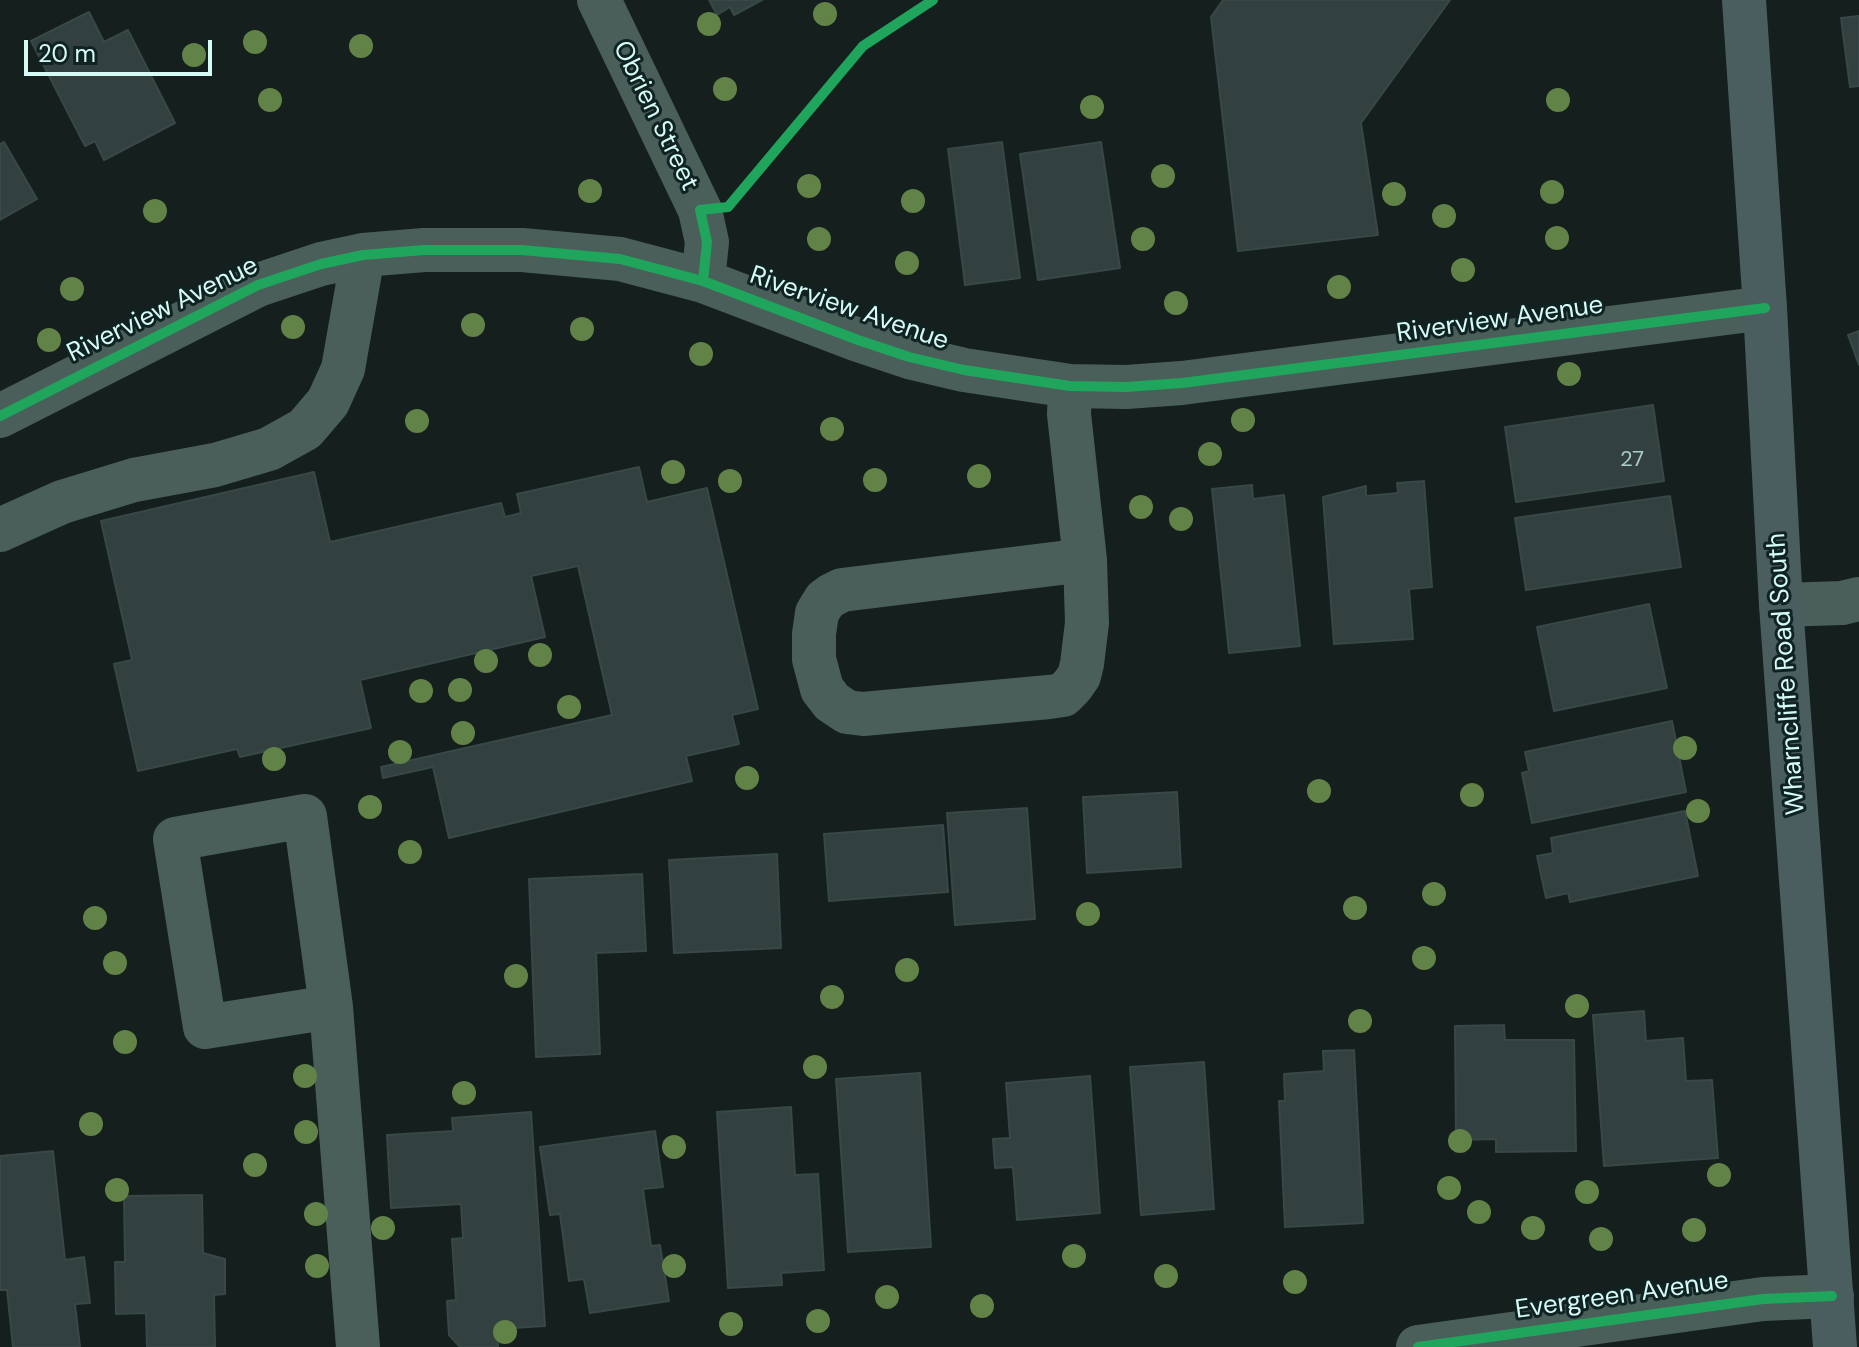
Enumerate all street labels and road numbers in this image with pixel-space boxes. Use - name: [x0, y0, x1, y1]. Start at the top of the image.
- street label: Obrien Street: [605, 36, 705, 196]
- street label: Riverview Avenue: [62, 250, 264, 370]
- street label: Riverview Avenue: [745, 260, 953, 358]
- street label: Riverview Avenue: [1395, 290, 1605, 350]
- street label: Wharncliffe Road South: [1762, 532, 1812, 816]
- street label: Evergreen Avenue: [1513, 1266, 1731, 1326]

